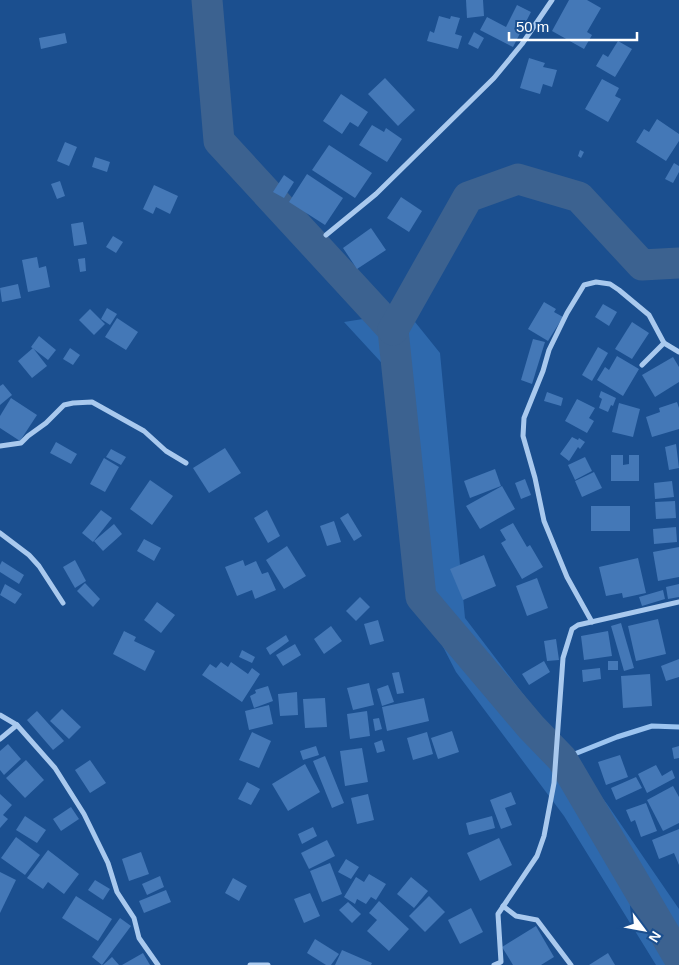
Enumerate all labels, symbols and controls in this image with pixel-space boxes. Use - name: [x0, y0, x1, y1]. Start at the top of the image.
- scale bar: [509, 10, 636, 42]
- text: 50 m: [516, 18, 549, 35]
- north arrow: [619, 905, 669, 955]
- text: N: [646, 928, 664, 945]

